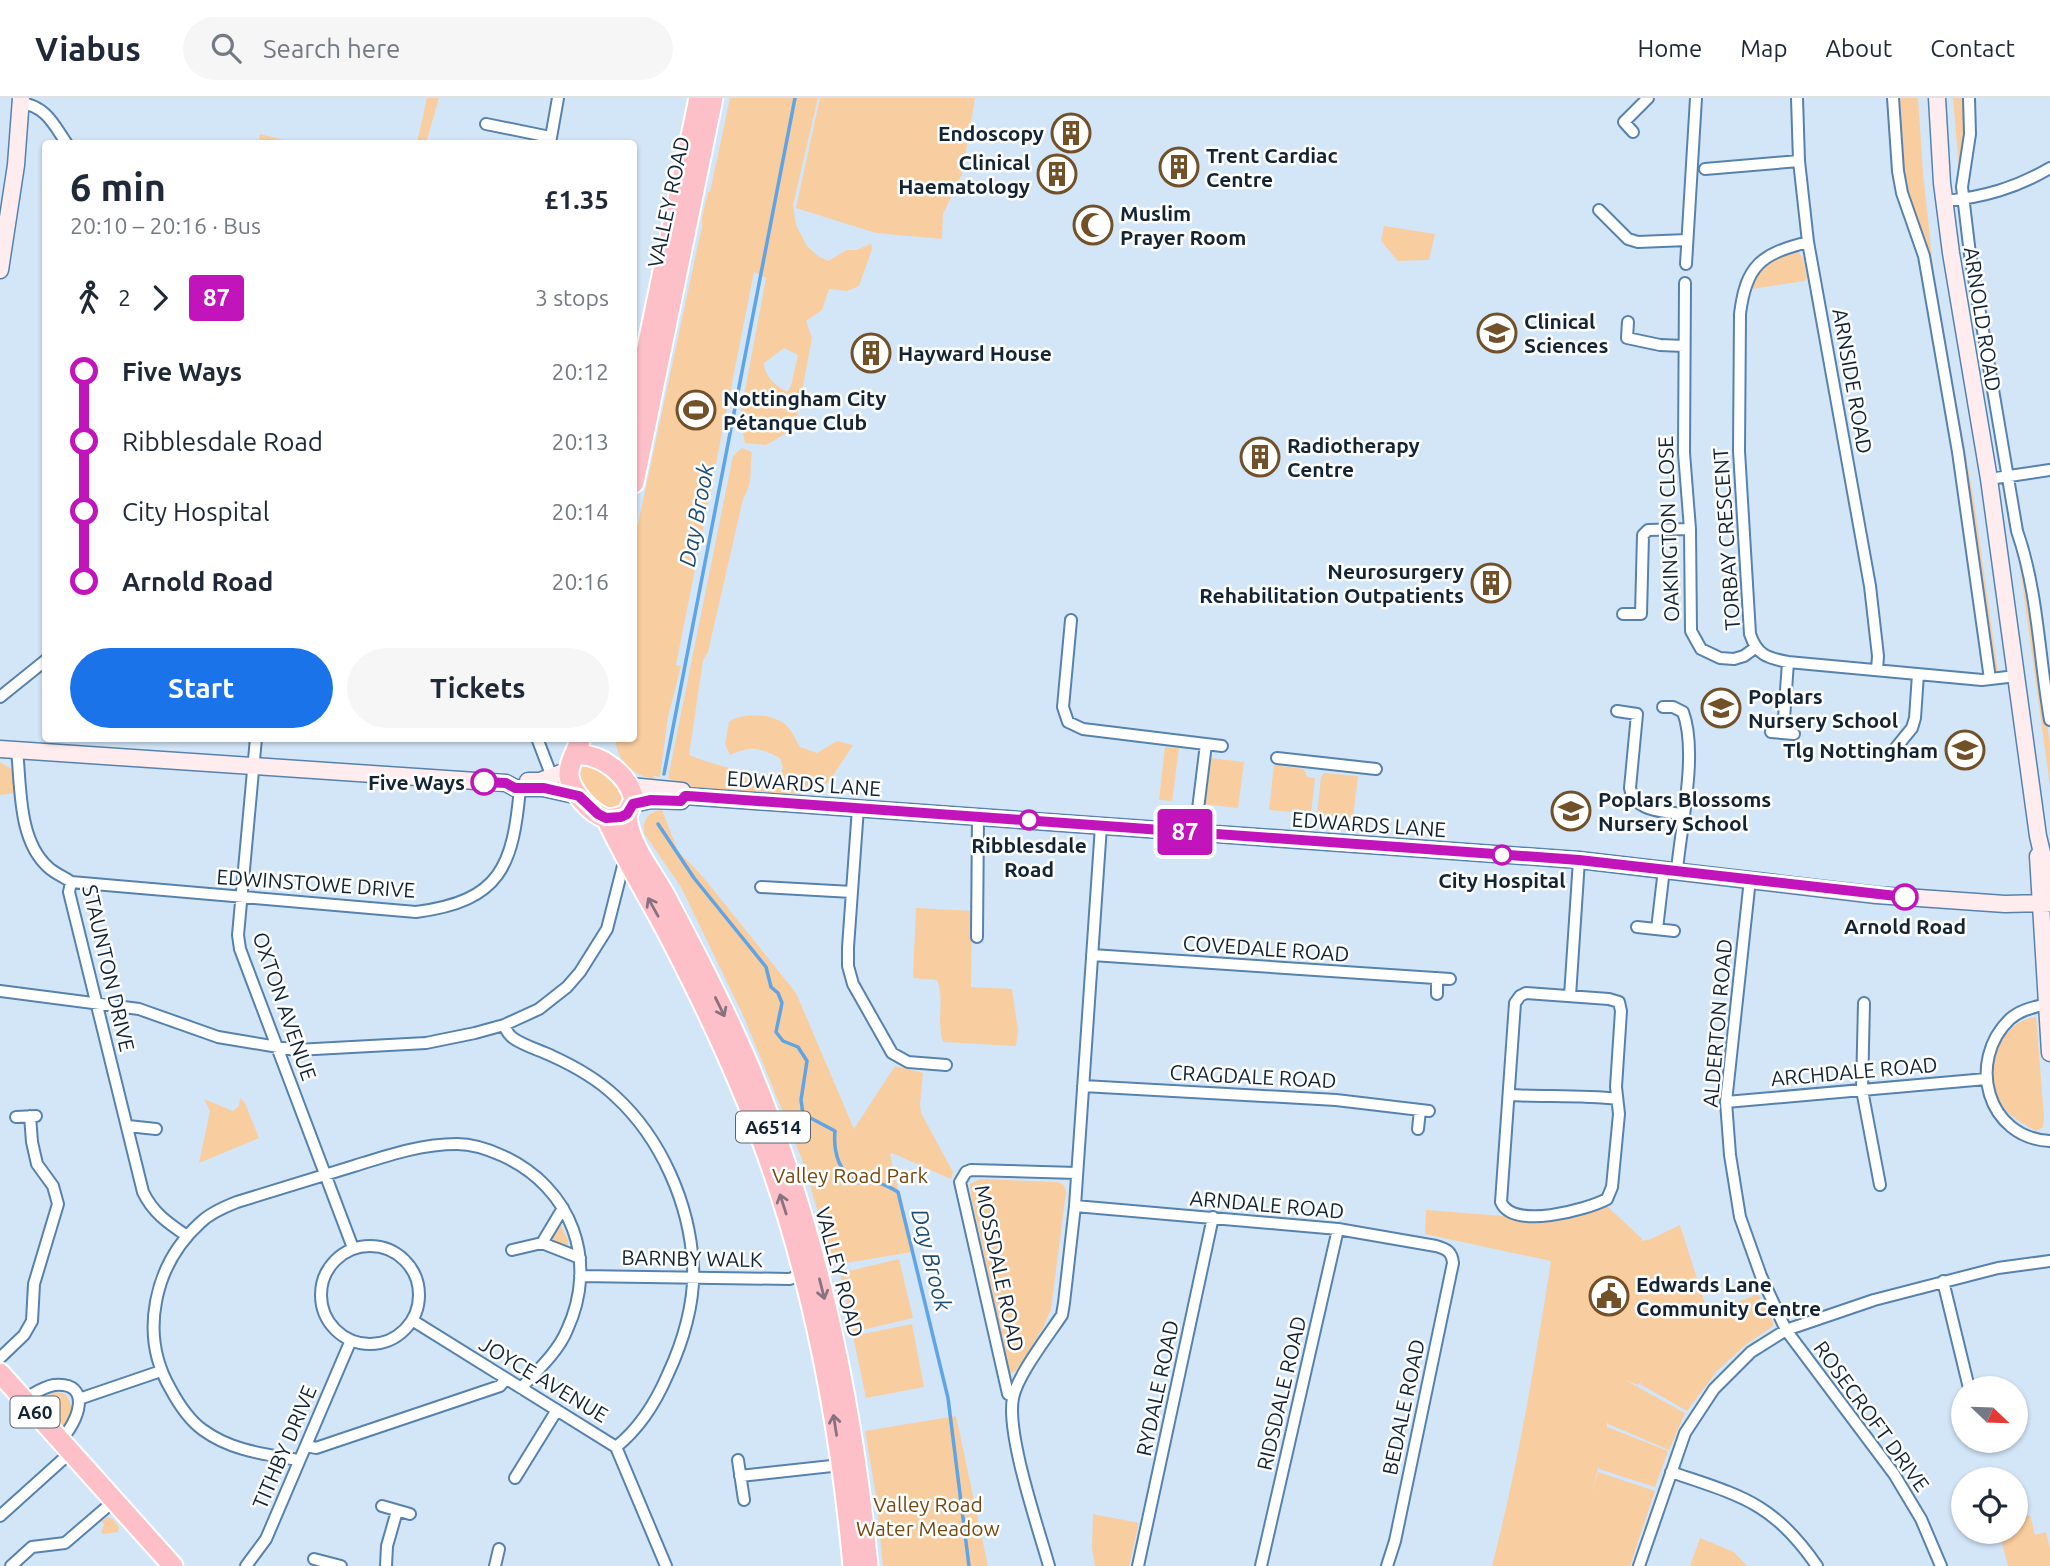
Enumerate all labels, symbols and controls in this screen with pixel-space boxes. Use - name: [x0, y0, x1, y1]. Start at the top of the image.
- search box: [183, 17, 673, 80]
- icon: search: [207, 29, 245, 67]
- text: Viabus: [35, 30, 141, 67]
- text: Search here: [263, 34, 400, 63]
- text: Home: [1637, 35, 1702, 62]
- text: Map: [1740, 35, 1787, 62]
- text: About: [1825, 35, 1892, 62]
- text: Contact: [1930, 35, 2015, 62]
- building icon: Endoscopy: [1050, 112, 1092, 154]
- place label: Endoscopy: [938, 121, 1044, 145]
- street label: VALLEY ROAD: [642, 134, 694, 270]
- place label: Trent Cardiac Centre: [1206, 143, 1338, 191]
- building icon: Trent Cardiac Centre: [1158, 146, 1200, 188]
- place label: Clinical Haematology: [898, 150, 1030, 198]
- building icon: Clinical Haematology: [1036, 153, 1078, 195]
- text: 6 min: [70, 166, 166, 208]
- text: £1.35: [544, 185, 609, 214]
- place label: Muslim Prayer Room: [1120, 201, 1246, 249]
- mosque icon: Muslim Prayer Room: [1072, 204, 1114, 246]
- text: 20:10 – 20:16 · Bus: [70, 213, 261, 238]
- street label: ARNOLD ROAD: [1960, 245, 2006, 393]
- icon: walk: [70, 279, 108, 317]
- icon: forward: [141, 279, 179, 317]
- text: 87: [203, 284, 230, 311]
- text: 2: [118, 285, 131, 310]
- text: 3 stops: [535, 285, 609, 310]
- street label: ARNSIDE ROAD: [1828, 306, 1878, 456]
- place label: Clinical Sciences: [1524, 309, 1608, 357]
- school or university icon: Clinical Sciences: [1476, 312, 1518, 354]
- building icon: Hayward House: [850, 332, 892, 374]
- place label: Hayward House: [898, 341, 1052, 365]
- text: Five Ways: [122, 357, 242, 386]
- text: 20:12: [551, 359, 609, 384]
- place label: Nottingham City Pétanque Club: [723, 386, 886, 434]
- sports icon: Nottingham City Pétanque Club: [675, 389, 717, 431]
- text: Ribblesdale Road: [122, 427, 323, 456]
- text: 20:13: [551, 429, 609, 454]
- place label: Radiotherapy Centre: [1287, 433, 1420, 481]
- building icon: Radiotherapy Centre: [1239, 436, 1281, 478]
- street label: OAKINGTON CLOSE: [1653, 436, 1683, 622]
- street label: TORBAY CRESCENT: [1708, 446, 1744, 631]
- water label: Day Brook: [674, 461, 718, 569]
- text: City Hospital: [122, 497, 269, 526]
- text: 20:14: [551, 499, 609, 524]
- place label: Neurosurgery Rehabilitation Outpatients: [1199, 559, 1464, 607]
- building icon: Neurosurgery Rehabilitation Outpatients: [1470, 562, 1512, 604]
- text: Arnold Road: [122, 567, 273, 596]
- text: 20:16: [551, 569, 609, 594]
- button: Start: [70, 648, 333, 728]
- button: Tickets: [347, 648, 609, 728]
- place label: Poplars Nursery School: [1748, 684, 1898, 732]
- school or university icon: Poplars Nursery School: [1700, 687, 1742, 729]
- school or university icon: Tlg Nottingham: [1944, 729, 1986, 771]
- place label: Tlg Nottingham: [1783, 738, 1938, 762]
- street label: EDWARDS LANE: [726, 766, 882, 800]
- marker: Five Ways: [471, 769, 497, 795]
- place label: Five Ways: [368, 770, 465, 794]
- place label: Poplars Blossoms Nursery School: [1598, 787, 1771, 835]
- school or university icon: Poplars Blossoms Nursery School: [1550, 790, 1592, 832]
- street label: EDWARDS LANE: [1291, 807, 1447, 841]
- line badge: 87: [1154, 809, 1216, 855]
- marker: Ribblesdale Road: [1019, 810, 1039, 830]
- text: 87: [1171, 818, 1199, 845]
- place label: Ribblesdale Road: [971, 833, 1087, 881]
- marker: City Hospital: [1492, 845, 1512, 865]
- street label: EDWINSTOWE DRIVE: [216, 864, 416, 902]
- place label: City Hospital: [1438, 868, 1566, 892]
- street label: STAUNTON DRIVE: [78, 882, 140, 1054]
- marker: Arnold Road: [1892, 884, 1918, 910]
- one-way arrow: [646, 897, 660, 917]
- place label: Arnold Road: [1844, 914, 1966, 938]
- street label: OXTON AVENUE: [248, 929, 322, 1083]
- street label: COVEDALE ROAD: [1182, 930, 1350, 966]
- street label: ALDERTON ROAD: [1698, 938, 1736, 1108]
- one-way arrow: [714, 996, 728, 1017]
- street label: ARCHDALE ROAD: [1770, 1052, 1938, 1090]
- street label: CRAGDALE ROAD: [1169, 1060, 1337, 1092]
- road number: A6514: [736, 1112, 810, 1142]
- park label: Valley Road Park: [772, 1163, 929, 1187]
- street label: MOSSDALE ROAD: [971, 1182, 1029, 1354]
- street label: ARNDALE ROAD: [1189, 1185, 1345, 1223]
- one-way arrow: [776, 1194, 788, 1216]
- street label: VALLEY ROAD: [811, 1204, 869, 1340]
- water label: Day Brook: [907, 1206, 957, 1314]
- street label: BARNBY WALK: [621, 1245, 763, 1271]
- place label: Edwards Lane Community Centre: [1636, 1272, 1821, 1320]
- public building icon: Edwards Lane Community Centre: [1588, 1275, 1630, 1317]
- one-way arrow: [816, 1277, 830, 1300]
- street label: RIDSDALE ROAD: [1252, 1314, 1310, 1472]
- street label: RYDALE ROAD: [1131, 1318, 1183, 1458]
- street label: JOYCE AVENUE: [475, 1331, 613, 1427]
- street label: ROSECROFT DRIVE: [1809, 1336, 1935, 1496]
- street label: BEDALE ROAD: [1377, 1337, 1429, 1477]
- north arrow: [1951, 1376, 2028, 1452]
- map controls: [1951, 1376, 2028, 1544]
- street label: TITHBY DRIVE: [247, 1382, 321, 1512]
- road number: A60: [10, 1396, 60, 1428]
- one-way arrow: [828, 1415, 841, 1437]
- button: locate: [1951, 1467, 2028, 1544]
- park label: Valley Road Water Meadow: [856, 1492, 1000, 1540]

